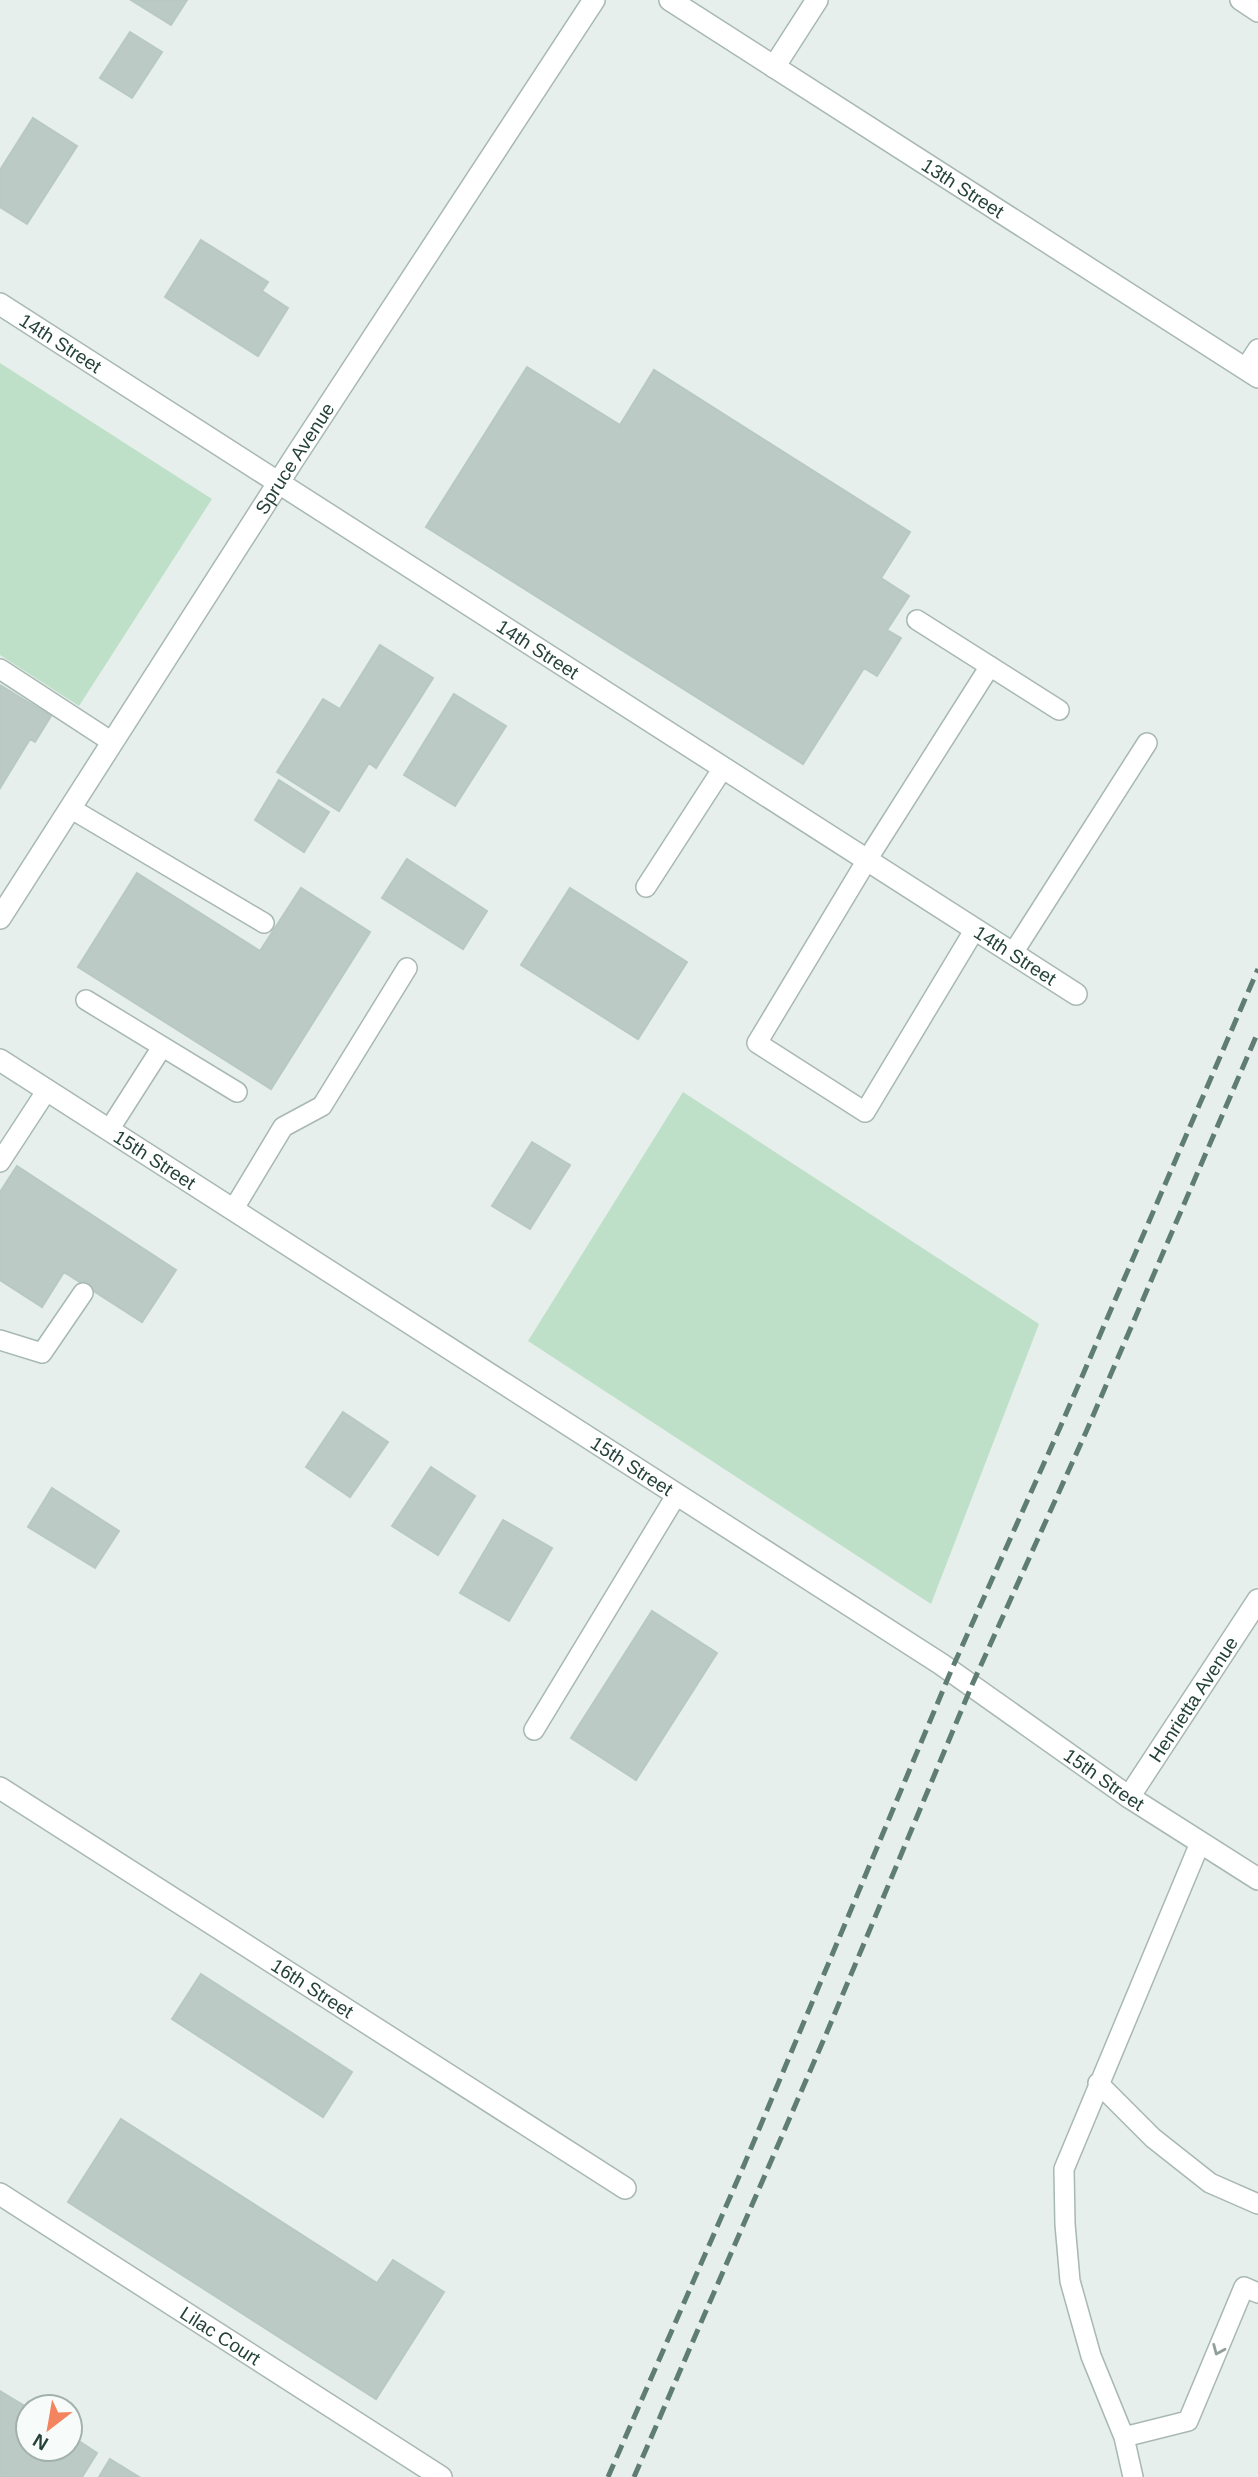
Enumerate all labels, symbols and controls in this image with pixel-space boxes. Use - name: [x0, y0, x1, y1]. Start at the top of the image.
- street label: 13th Street: [918, 154, 1008, 223]
- street label: 14th Street: [16, 309, 106, 378]
- street label: Spruce Avenue: [251, 399, 339, 518]
- street label: 14th Street: [493, 615, 583, 684]
- street label: 14th Street: [970, 921, 1060, 990]
- street label: 15th Street: [110, 1126, 200, 1194]
- street label: 15th Street: [587, 1432, 677, 1500]
- street label: Henrietta Avenue: [1145, 1633, 1242, 1766]
- street label: 15th Street: [1060, 1744, 1149, 1815]
- street label: 16th Street: [267, 1954, 358, 2023]
- street label: Lilac Court: [176, 2303, 265, 2370]
- one-way arrow: [1212, 2343, 1226, 2355]
- north arrow: [14, 2393, 84, 2463]
- text: N: [29, 2430, 52, 2455]

